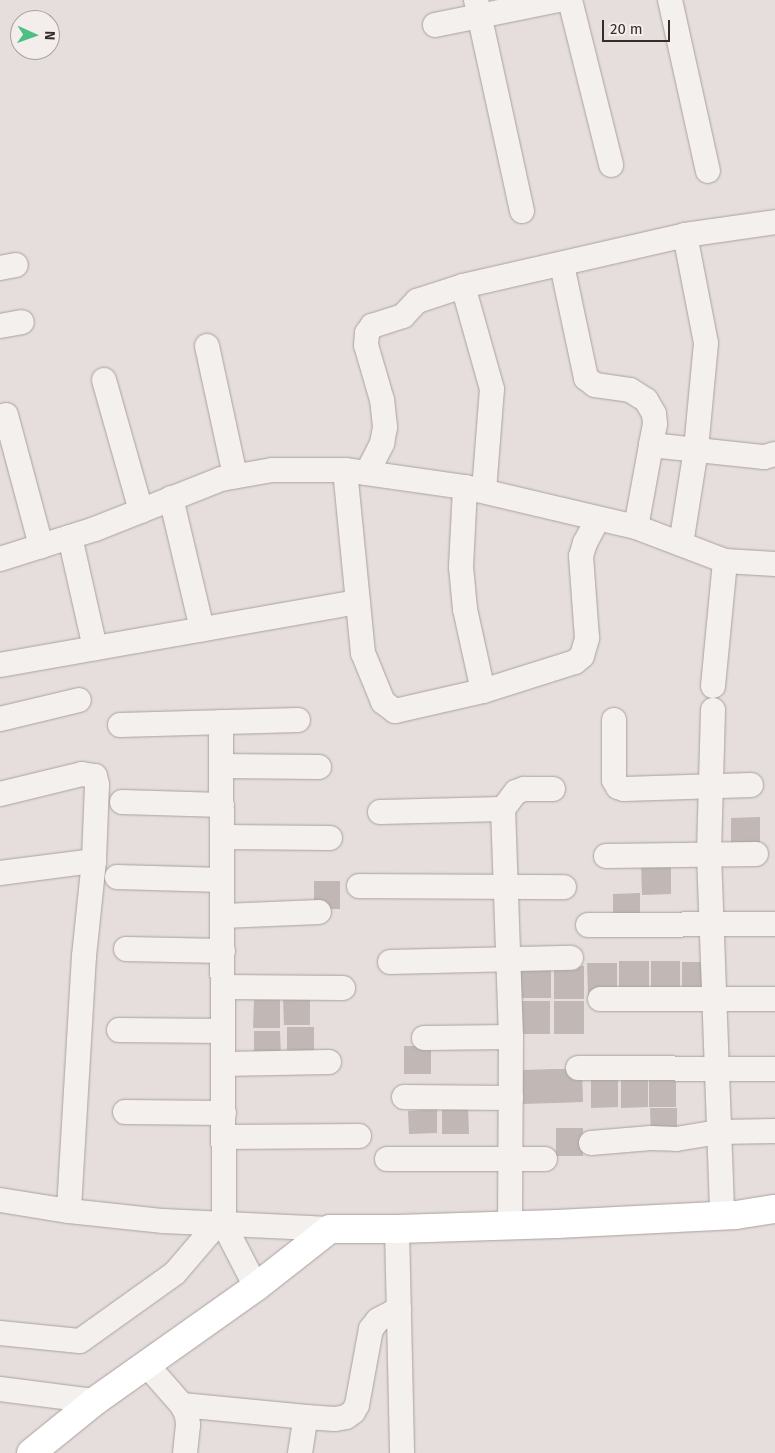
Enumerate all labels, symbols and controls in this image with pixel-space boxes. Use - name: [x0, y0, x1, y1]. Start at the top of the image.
- north arrow: [10, 10, 60, 60]
- scale bar: [605, 10, 672, 42]
- text: 20 m: [610, 20, 643, 38]
- text: N: [41, 31, 58, 40]

